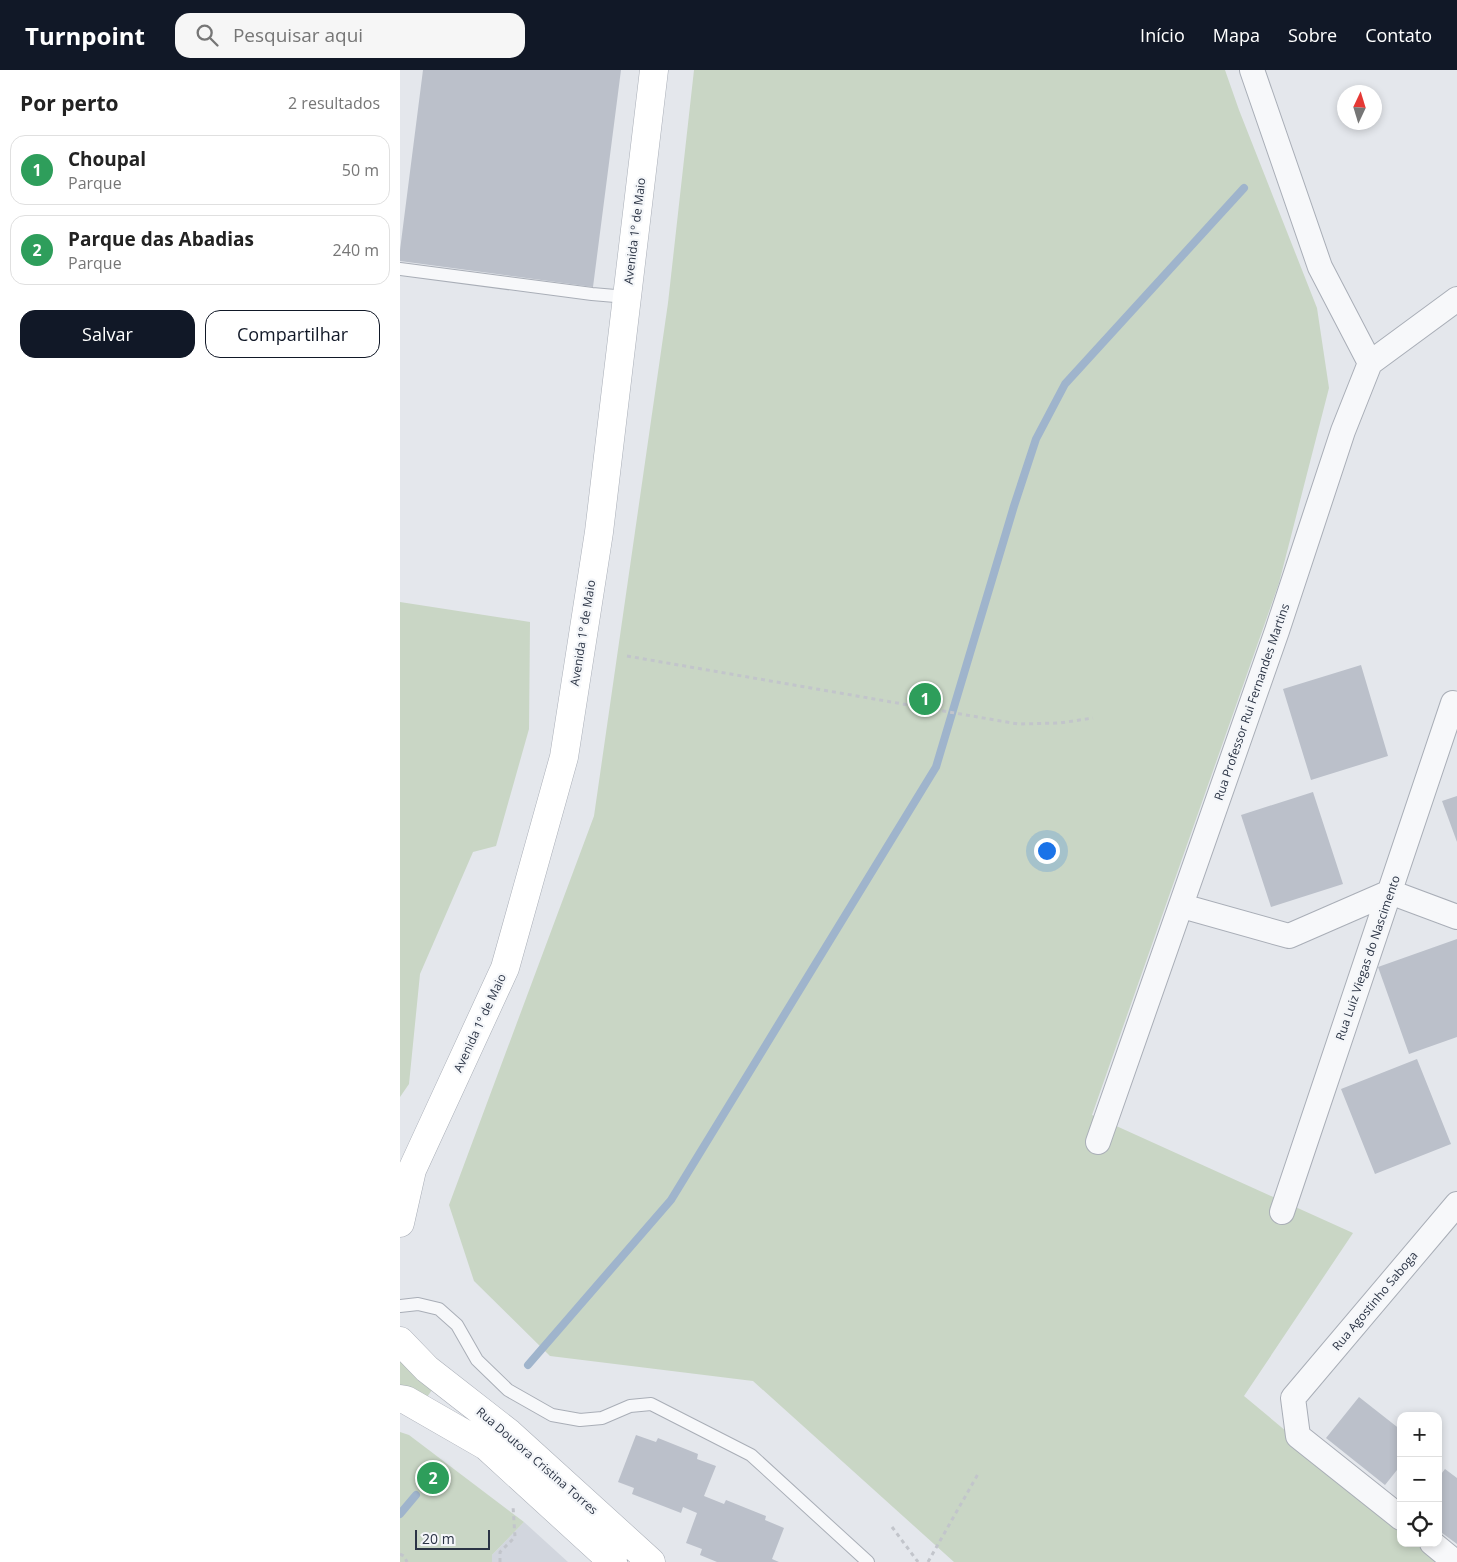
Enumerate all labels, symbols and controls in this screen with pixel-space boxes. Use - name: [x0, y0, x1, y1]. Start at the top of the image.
- search box: [175, 13, 525, 58]
- text: Turnpoint: [25, 19, 145, 52]
- icon: search: [193, 21, 221, 49]
- text: Pesquisar aqui: [233, 22, 363, 48]
- text: Início: [1140, 23, 1185, 47]
- text: Mapa: [1213, 23, 1260, 47]
- text: Sobre: [1288, 23, 1337, 47]
- text: Contato: [1365, 23, 1432, 47]
- north arrow: [1337, 85, 1382, 130]
- text: Por perto: [20, 89, 119, 117]
- text: 2 resultados: [288, 92, 380, 114]
- text: Choupal: [68, 146, 146, 172]
- text: 1: [32, 159, 42, 181]
- text: 50 m: [342, 159, 379, 181]
- text: Parque: [68, 172, 122, 194]
- street label: Avenida 1º de Maio: [620, 177, 649, 285]
- text: Parque das Abadias: [68, 226, 254, 252]
- text: 2: [32, 239, 42, 261]
- text: 240 m: [333, 239, 379, 261]
- text: Parque: [68, 252, 122, 274]
- button: Salvar: [20, 310, 195, 358]
- button: Compartilhar: [205, 310, 380, 358]
- street label: Avenida 1º de Maio: [566, 579, 599, 687]
- street label: Rua Professor Rui Fernandes Martins: [1210, 601, 1293, 803]
- pin: 1: [909, 680, 941, 718]
- your location: [1034, 838, 1060, 864]
- street label: Rua Luiz Viegas do Nascimento: [1331, 873, 1404, 1043]
- street label: Avenida 1º de Maio: [449, 971, 510, 1075]
- street label: Rua Agostinho Saboga: [1328, 1247, 1421, 1354]
- street label: Rua Doutora Cristina Torres: [473, 1403, 602, 1518]
- map controls: [1397, 1412, 1442, 1547]
- button: +: [1397, 1412, 1442, 1457]
- button: −: [1397, 1457, 1442, 1502]
- pin: 2: [417, 1459, 449, 1497]
- button: locate: [1397, 1502, 1442, 1547]
- scale bar: [415, 1527, 490, 1550]
- text: 20 m: [422, 1529, 455, 1548]

